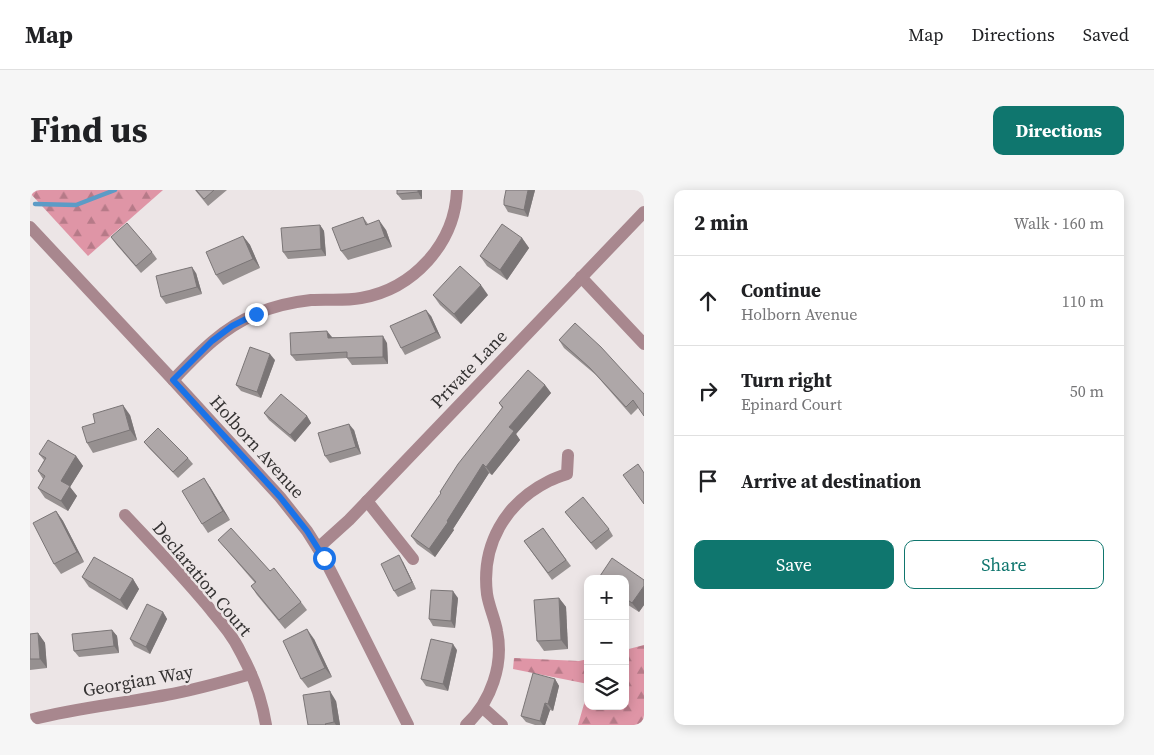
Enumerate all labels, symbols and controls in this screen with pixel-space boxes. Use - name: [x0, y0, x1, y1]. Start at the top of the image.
- text: Map: [25, 18, 73, 51]
- text: Map: [908, 22, 944, 47]
- text: Directions: [972, 22, 1055, 47]
- text: Saved: [1083, 22, 1129, 47]
- text: Find us: [30, 106, 148, 154]
- button: Directions: [993, 106, 1124, 155]
- text: 2 min: [694, 208, 749, 237]
- text: Walk · 160 m: [1014, 212, 1104, 234]
- text: Continue: [741, 277, 821, 303]
- icon: ahead: [694, 287, 722, 315]
- text: 110 m: [1062, 290, 1104, 312]
- route end: [245, 303, 268, 326]
- text: Holborn Avenue: [741, 303, 857, 325]
- street label: Private Lane: [425, 324, 512, 413]
- text: Turn right: [741, 367, 832, 393]
- icon: right: [694, 377, 722, 405]
- text: 50 m: [1070, 380, 1104, 402]
- street label: Holborn Avenue: [204, 390, 310, 504]
- text: Epinard Court: [741, 393, 842, 415]
- icon: arrive: [694, 467, 722, 495]
- text: Arrive at destination: [741, 468, 921, 494]
- street label: Declaration Court: [147, 516, 258, 642]
- button: Save: [694, 540, 894, 589]
- button: Share: [904, 540, 1104, 589]
- route start: [313, 547, 336, 570]
- map controls: [584, 575, 629, 710]
- button: +: [584, 575, 629, 620]
- button: −: [584, 620, 629, 665]
- street label: Georgian Way: [81, 658, 196, 702]
- button: layers: [584, 665, 629, 710]

